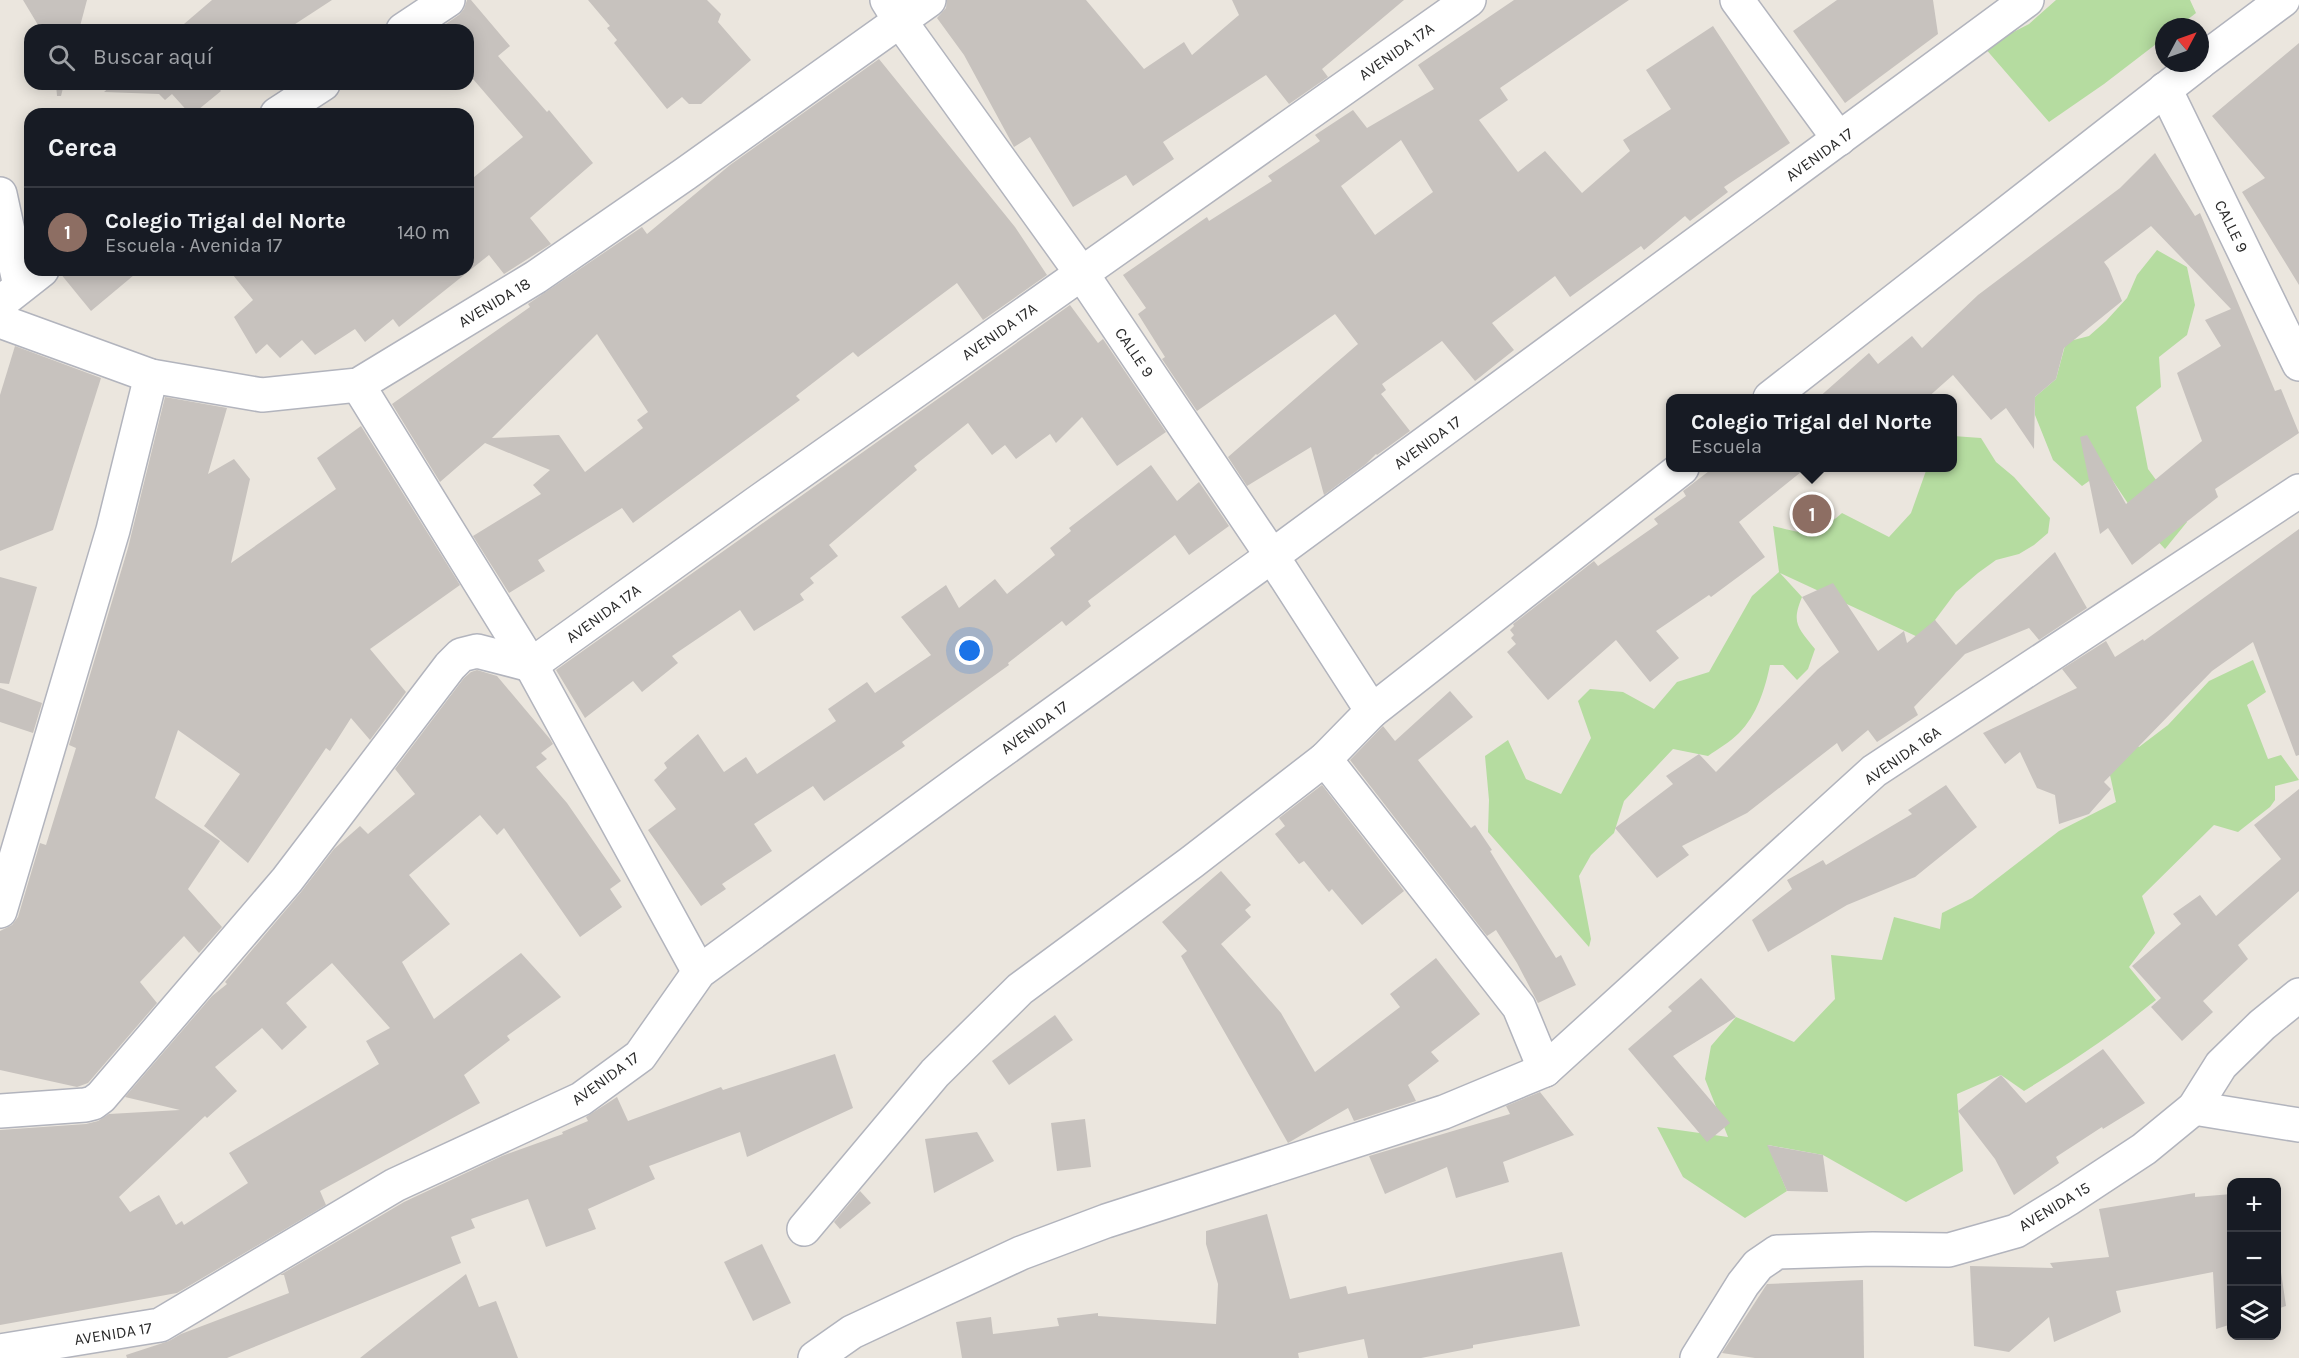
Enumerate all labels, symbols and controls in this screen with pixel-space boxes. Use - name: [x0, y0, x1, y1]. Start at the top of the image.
- street label: AVENIDA 17A: [1355, 18, 1438, 84]
- north arrow: [2155, 18, 2209, 72]
- search box: [24, 24, 474, 90]
- icon: search: [45, 41, 78, 74]
- text: Buscar aquí: [93, 44, 213, 70]
- street label: AVENIDA 17: [1782, 123, 1857, 185]
- text: Cerca: [48, 132, 117, 163]
- street label: CALLE 9: [2211, 197, 2252, 256]
- text: Colegio Trigal del Norte: [105, 208, 346, 234]
- text: 1: [64, 221, 71, 244]
- text: 140 m: [397, 221, 450, 244]
- text: Escuela · Avenida 17: [105, 234, 282, 257]
- street label: AVENIDA 18: [455, 273, 534, 331]
- street label: AVENIDA 17A: [958, 298, 1041, 364]
- street label: CALLE 9: [1111, 324, 1158, 381]
- popup: [1666, 394, 1957, 472]
- text: Colegio Trigal del Norte: [1691, 409, 1932, 435]
- street label: AVENIDA 17: [1390, 411, 1465, 473]
- text: Escuela: [1691, 435, 1762, 458]
- pin: 1: [1792, 492, 1832, 536]
- street label: AVENIDA 17A: [562, 580, 644, 647]
- your location: [955, 636, 984, 665]
- street label: AVENIDA 17: [997, 696, 1072, 758]
- street label: AVENIDA 16A: [1860, 722, 1944, 789]
- street label: AVENIDA 17: [568, 1047, 643, 1109]
- street label: AVENIDA 15: [2015, 1178, 2093, 1235]
- map controls: [2227, 1178, 2281, 1340]
- button: +: [2227, 1178, 2281, 1232]
- button: −: [2227, 1232, 2281, 1286]
- button: layers: [2227, 1286, 2281, 1340]
- street label: AVENIDA 17: [73, 1318, 154, 1349]

